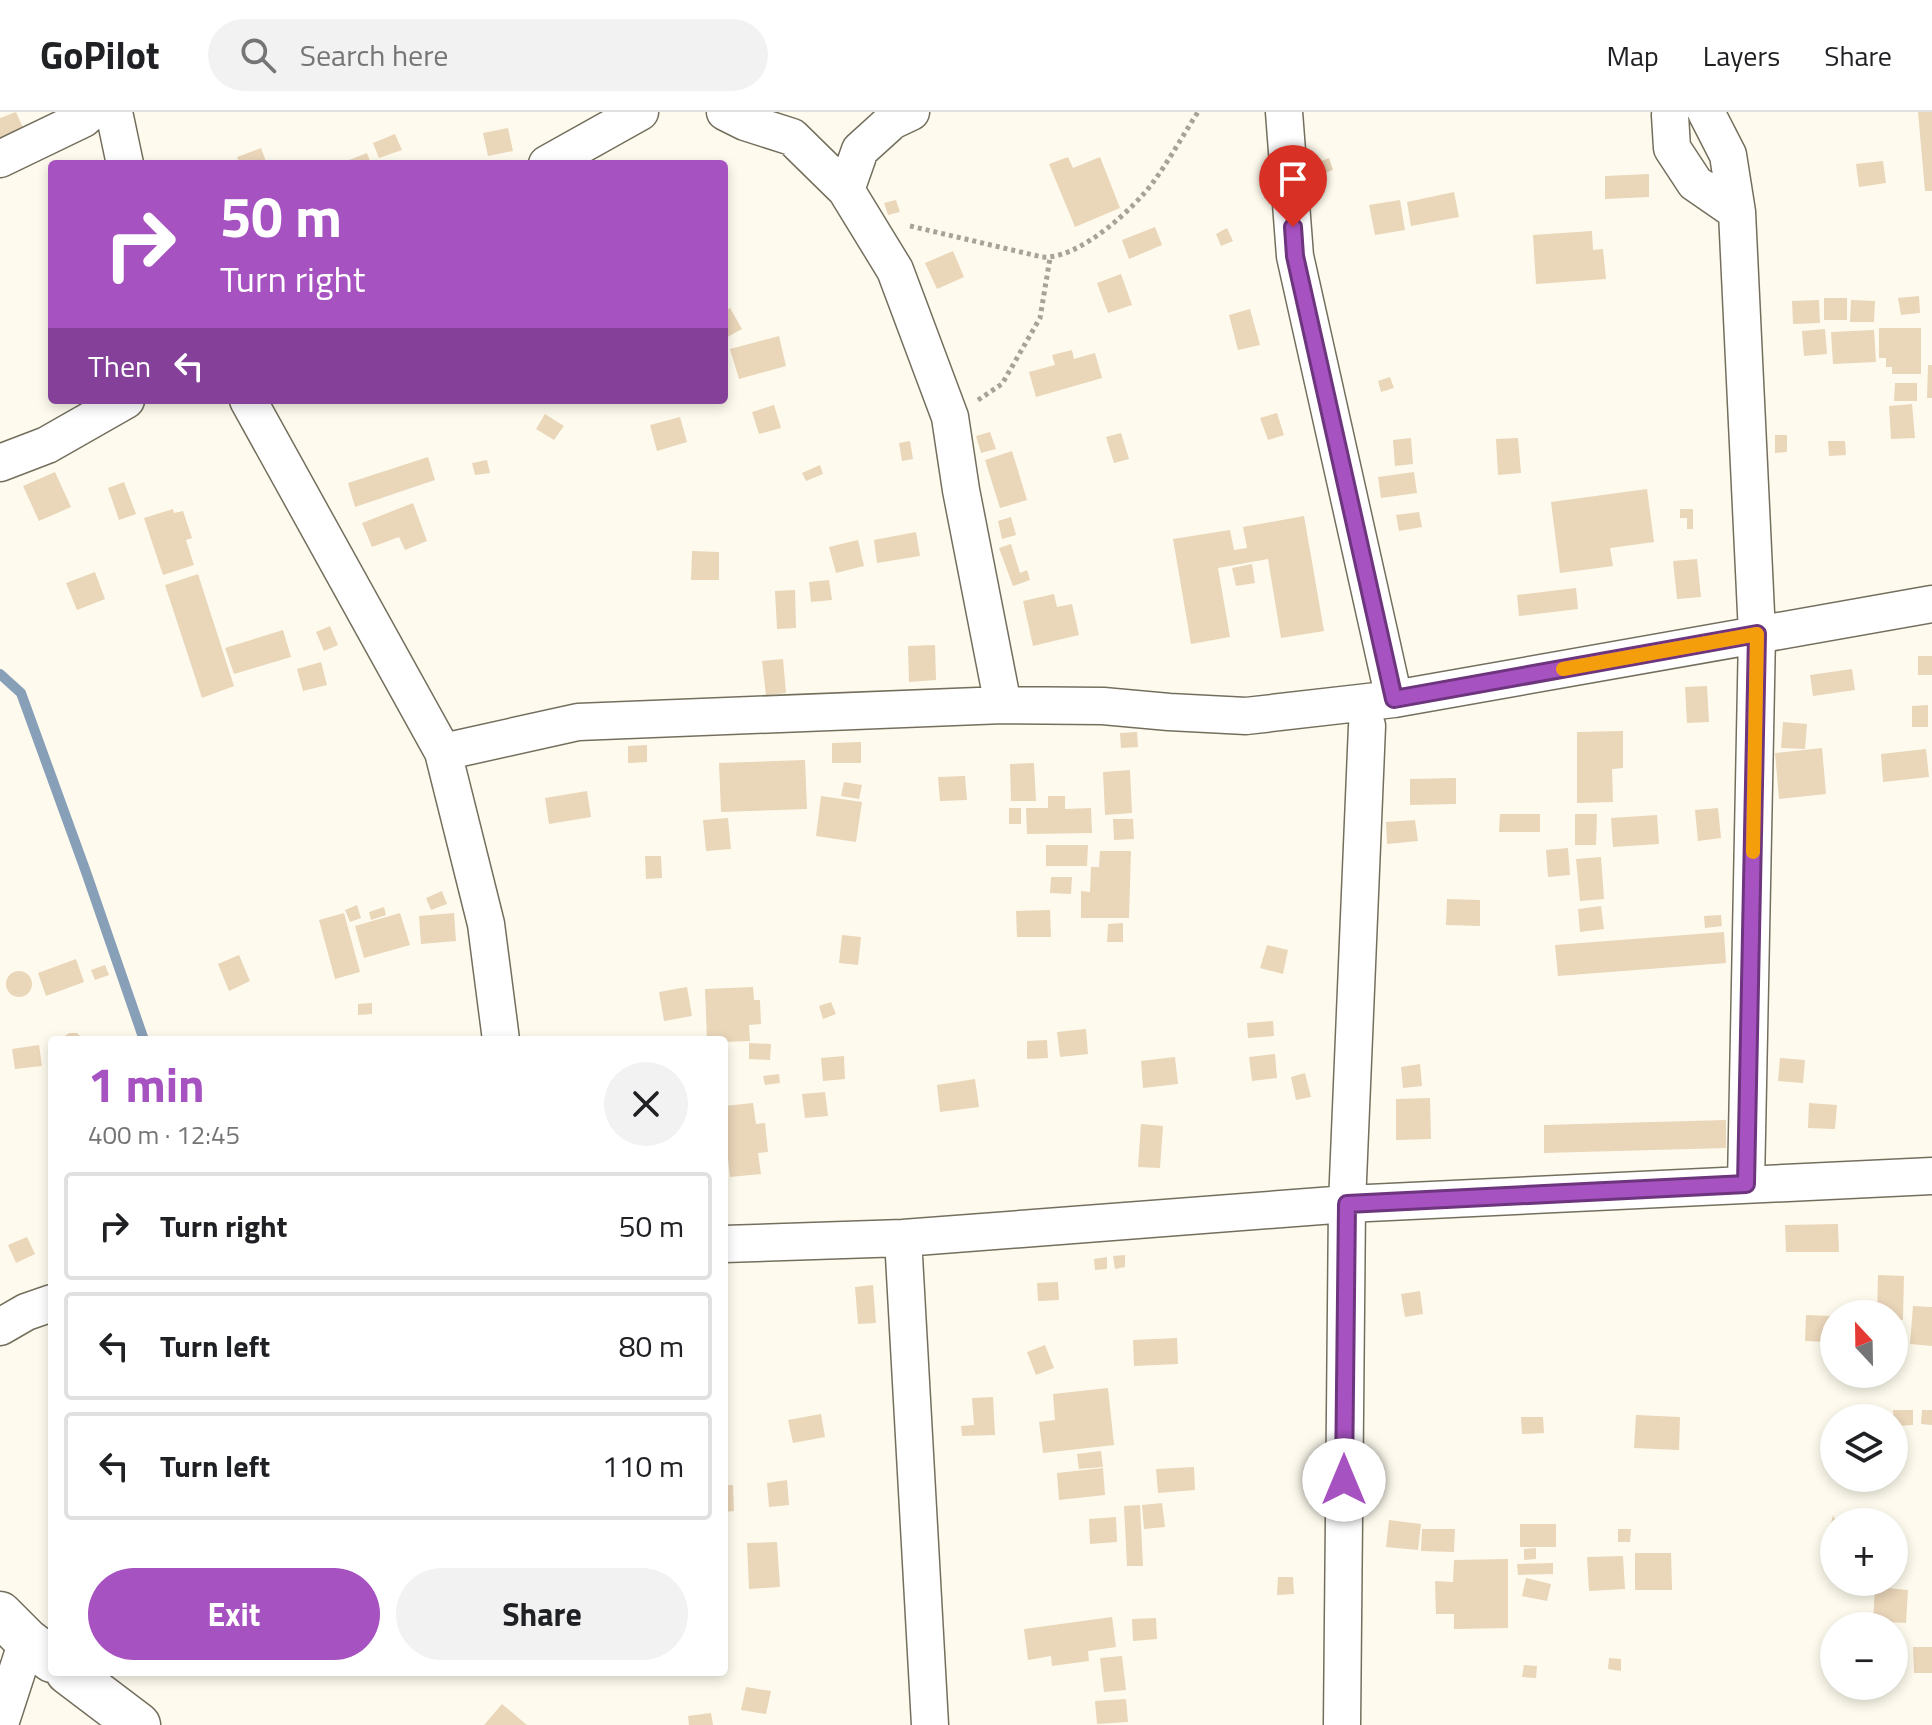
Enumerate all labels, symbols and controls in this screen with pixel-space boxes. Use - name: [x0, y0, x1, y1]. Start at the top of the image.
- search box: [208, 19, 768, 91]
- text: GoPilot: [40, 26, 160, 84]
- text: Search here: [300, 32, 449, 78]
- icon: search: [236, 33, 280, 77]
- text: Map: [1606, 34, 1659, 77]
- text: Layers: [1703, 34, 1780, 77]
- text: Share: [1824, 34, 1892, 77]
- pin: [1259, 145, 1327, 227]
- icon: arrive: [1271, 157, 1315, 201]
- text: 50 m: [220, 174, 342, 259]
- icon: right: [88, 192, 192, 296]
- text: Turn right: [220, 251, 365, 306]
- text: Then: [88, 343, 151, 389]
- icon: left: [167, 344, 211, 388]
- text: 1 min: [88, 1048, 205, 1121]
- button: close: [604, 1062, 688, 1146]
- text: 400 m · 12:45: [88, 1115, 240, 1154]
- text: Turn right: [160, 1203, 288, 1249]
- text: 50 m: [619, 1203, 684, 1249]
- icon: right: [92, 1204, 136, 1248]
- north arrow: [1820, 1300, 1908, 1388]
- map controls: [1820, 1300, 1908, 1700]
- text: Turn left: [160, 1323, 270, 1369]
- text: 80 m: [619, 1323, 684, 1369]
- icon: left: [92, 1324, 136, 1368]
- button: layers: [1820, 1404, 1908, 1492]
- position arrow: [1302, 1438, 1386, 1522]
- text: Turn left: [160, 1443, 270, 1489]
- text: 110 m: [602, 1443, 684, 1489]
- icon: left: [92, 1444, 136, 1488]
- button: +: [1820, 1508, 1908, 1596]
- button: Exit: [88, 1568, 380, 1660]
- button: Share: [396, 1568, 688, 1660]
- button: −: [1820, 1612, 1908, 1700]

